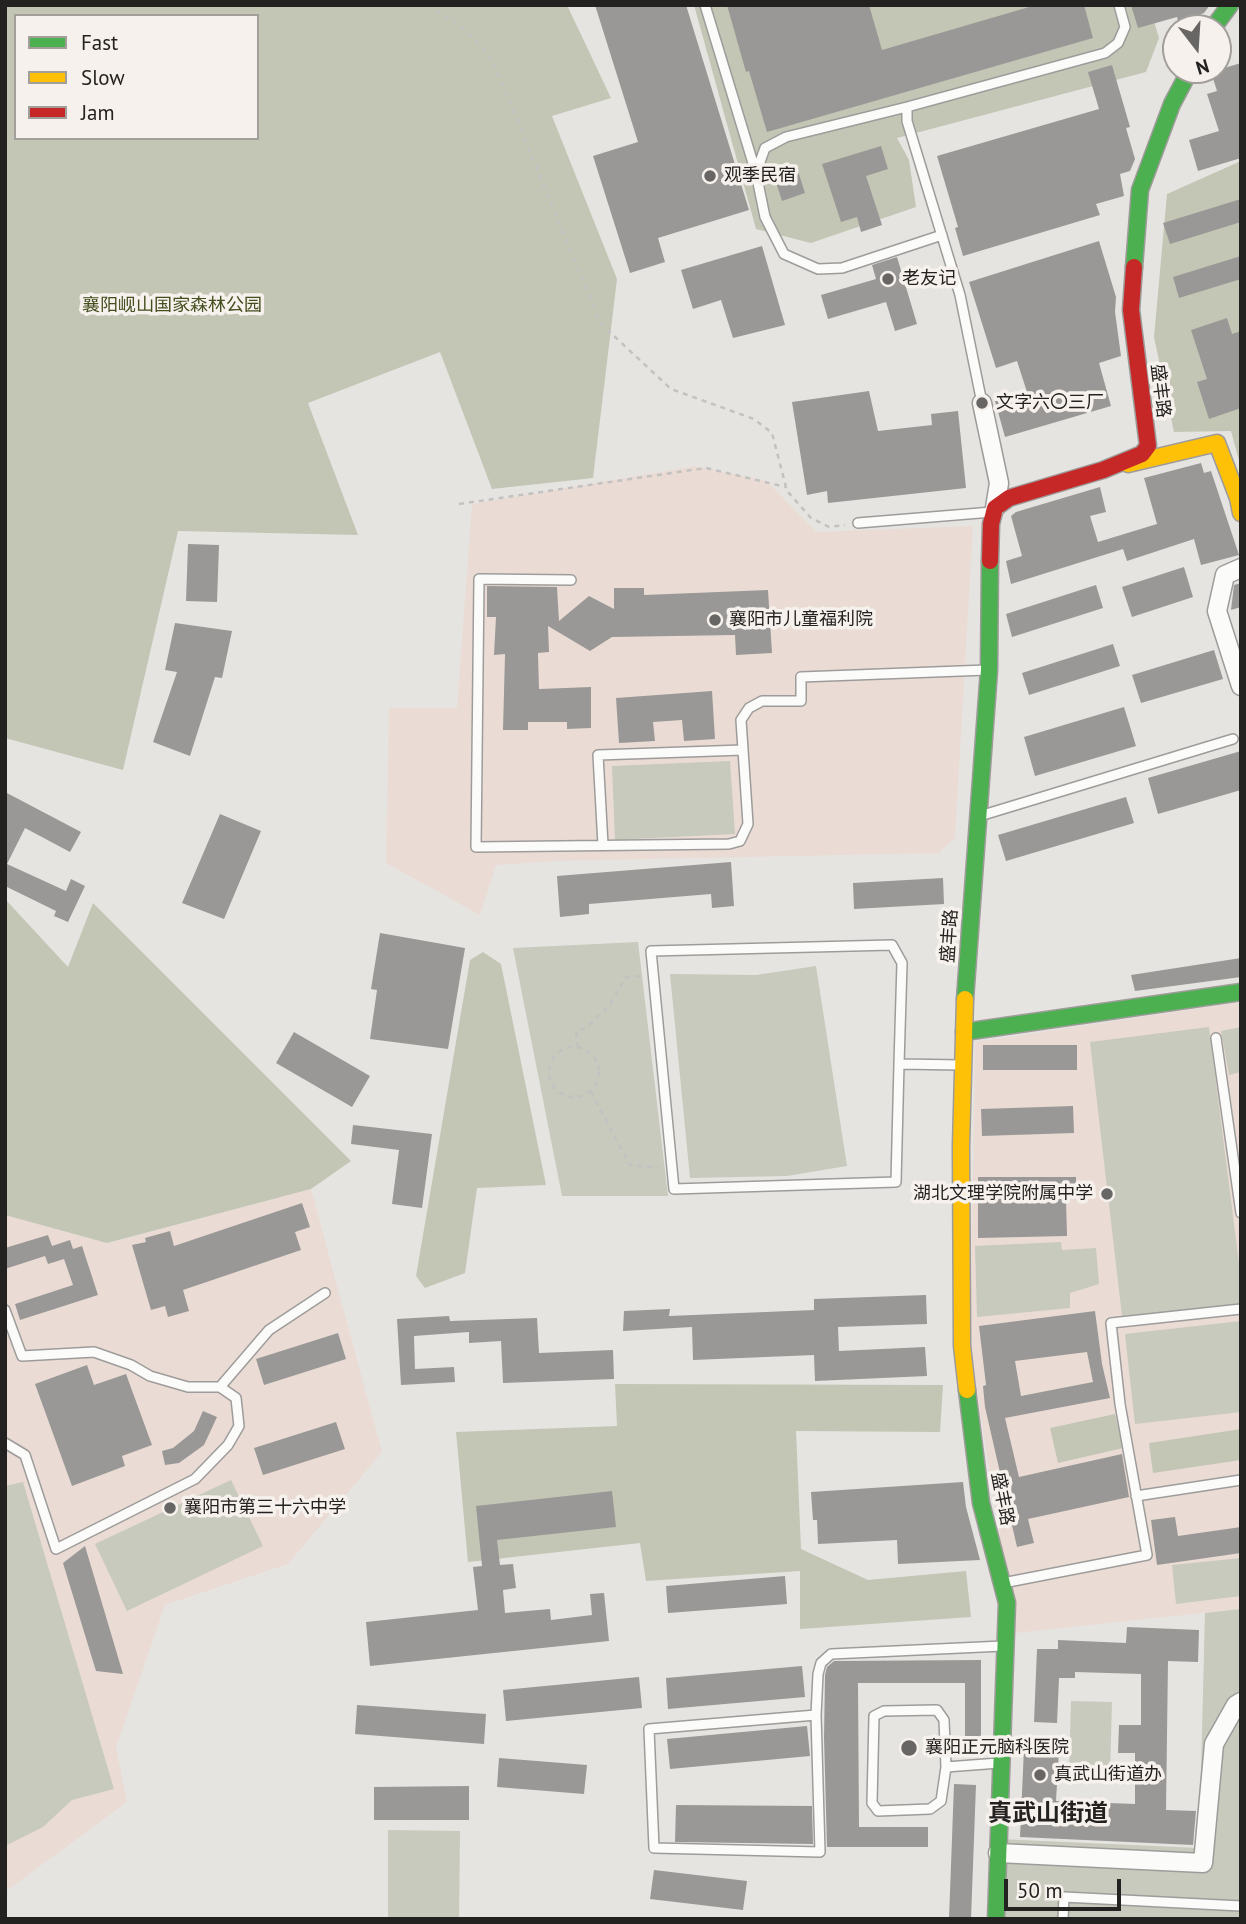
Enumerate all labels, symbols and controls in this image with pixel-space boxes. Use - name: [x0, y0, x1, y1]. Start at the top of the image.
- legend: [14, 14, 259, 140]
- north arrow: [1162, 14, 1232, 84]
- text: Fast: [81, 29, 118, 56]
- text: N: [1193, 54, 1212, 80]
- text: Slow: [81, 64, 125, 91]
- text: Jam: [81, 99, 115, 126]
- place label: 观季民宿: [724, 165, 796, 187]
- marker: 观季民宿: [702, 168, 718, 184]
- place label: 老友记: [902, 268, 956, 290]
- marker: 老友记: [880, 271, 896, 287]
- park label: 襄阳岘山国家森林公园: [82, 295, 262, 317]
- street label: 盛丰路: [1146, 363, 1174, 419]
- place label: 文字六〇三厂: [996, 392, 1104, 414]
- marker: 文字六〇三厂: [974, 395, 990, 411]
- place label: 襄阳市儿童福利院: [729, 609, 873, 631]
- marker: 襄阳市儿童福利院: [707, 612, 723, 628]
- street label: 盛丰路: [937, 908, 963, 964]
- place label: 湖北文理学院附属中学: [913, 1183, 1093, 1205]
- marker: 湖北文理学院附属中学: [1099, 1186, 1115, 1202]
- street label: 盛丰路: [986, 1470, 1018, 1528]
- place label: 襄阳市第三十六中学: [184, 1497, 346, 1519]
- marker: 襄阳市第三十六中学: [162, 1500, 178, 1516]
- place label: 襄阳正元脑科医院: [925, 1737, 1069, 1759]
- marker: 襄阳正元脑科医院: [899, 1738, 919, 1758]
- place label: 真武山街道办: [1054, 1764, 1162, 1786]
- marker: 真武山街道办: [1032, 1767, 1048, 1783]
- district label: 真武山街道: [988, 1800, 1108, 1828]
- scale bar: [1008, 1864, 1125, 1908]
- text: 50 m: [1017, 1877, 1063, 1904]

